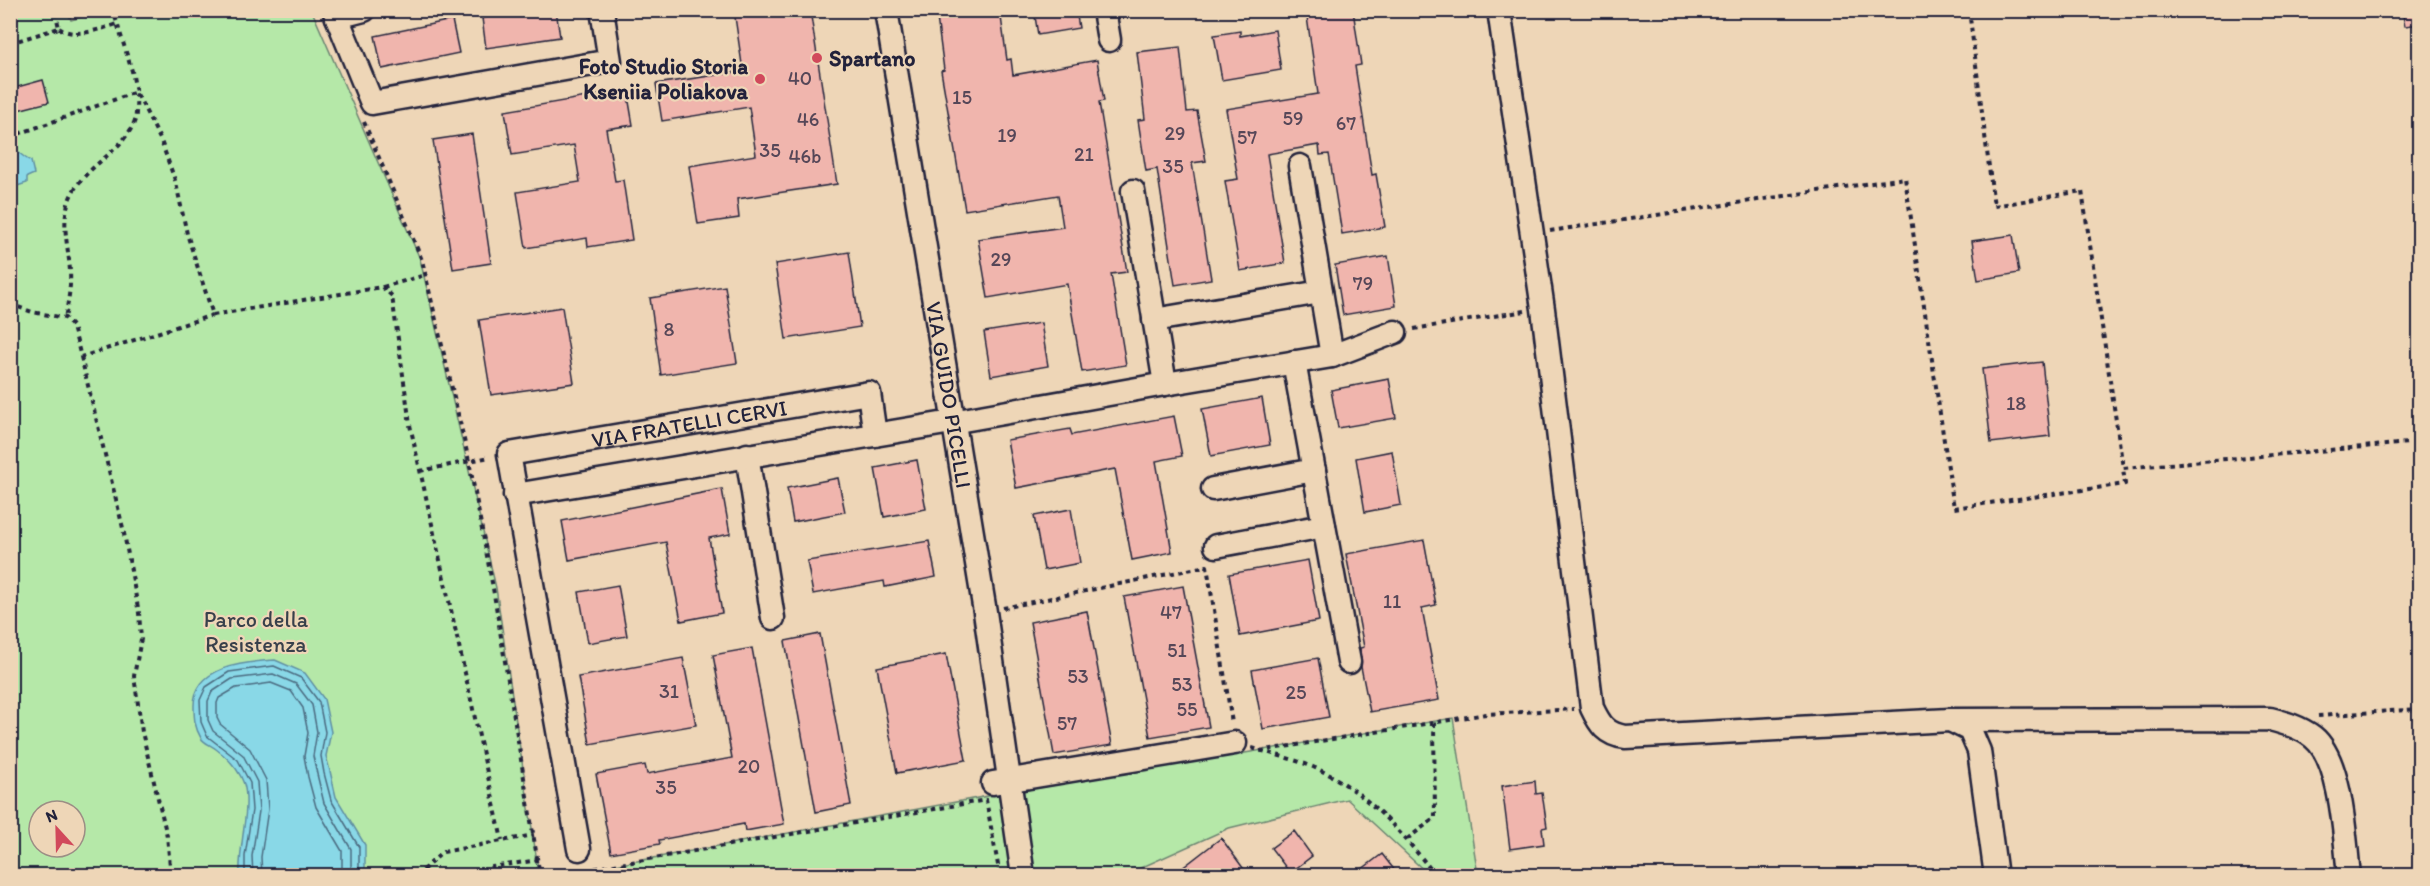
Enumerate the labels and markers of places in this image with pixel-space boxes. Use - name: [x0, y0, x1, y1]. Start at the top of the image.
- place label: Spartano: [829, 45, 915, 72]
- marker: Spartano: [810, 51, 824, 65]
- place label: Foto Studio Storia Kseniia Poliakova: [579, 53, 749, 105]
- marker: Foto Studio Storia Kseniia Poliakova: [753, 72, 767, 86]

